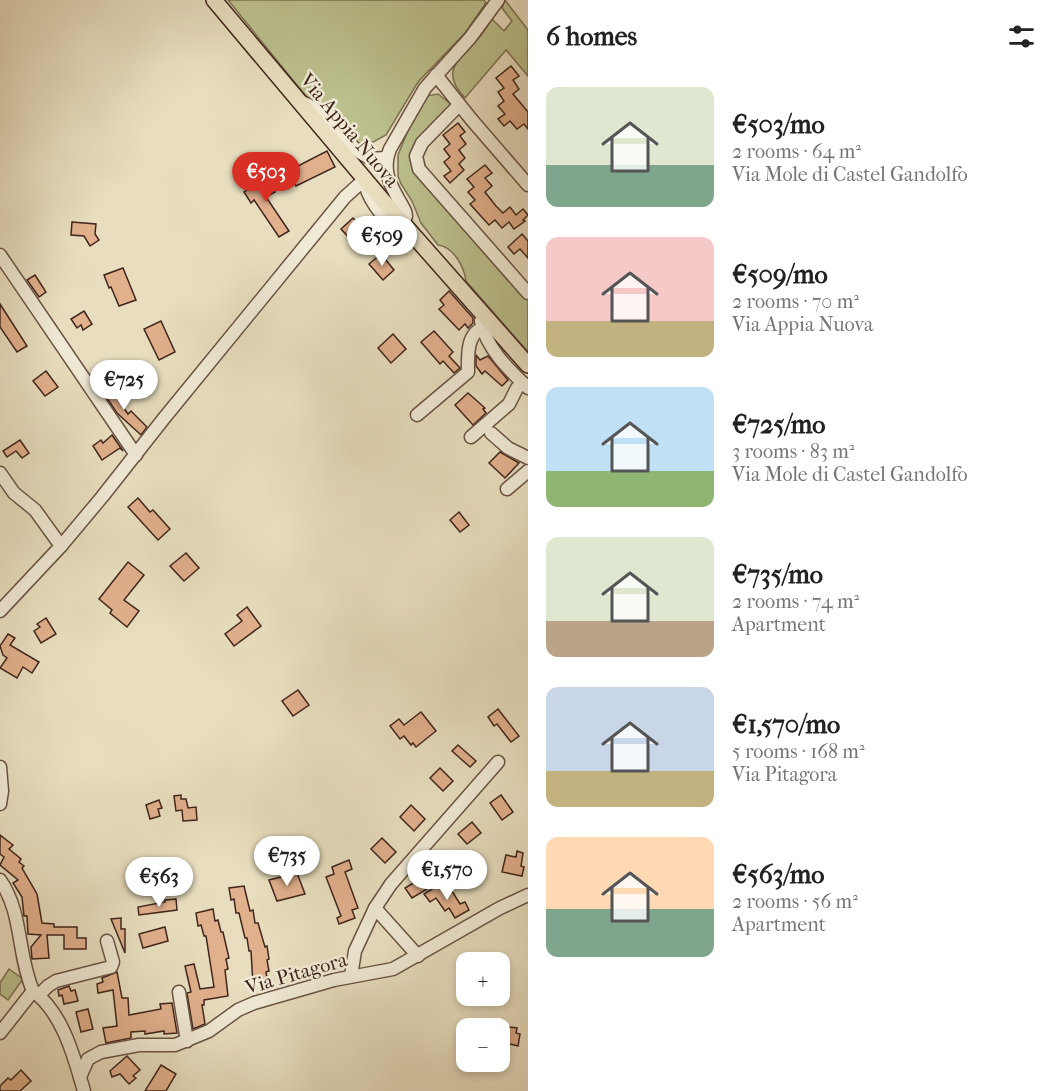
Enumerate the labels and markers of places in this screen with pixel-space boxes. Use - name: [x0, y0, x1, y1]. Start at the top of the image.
- pin: €503: [230, 152, 302, 203]
- pin: €509: [346, 216, 418, 267]
- pin: €725: [88, 360, 160, 411]
- pin: €735: [251, 836, 323, 887]
- pin: €1,570: [398, 850, 496, 901]
- pin: €563: [123, 857, 195, 908]

